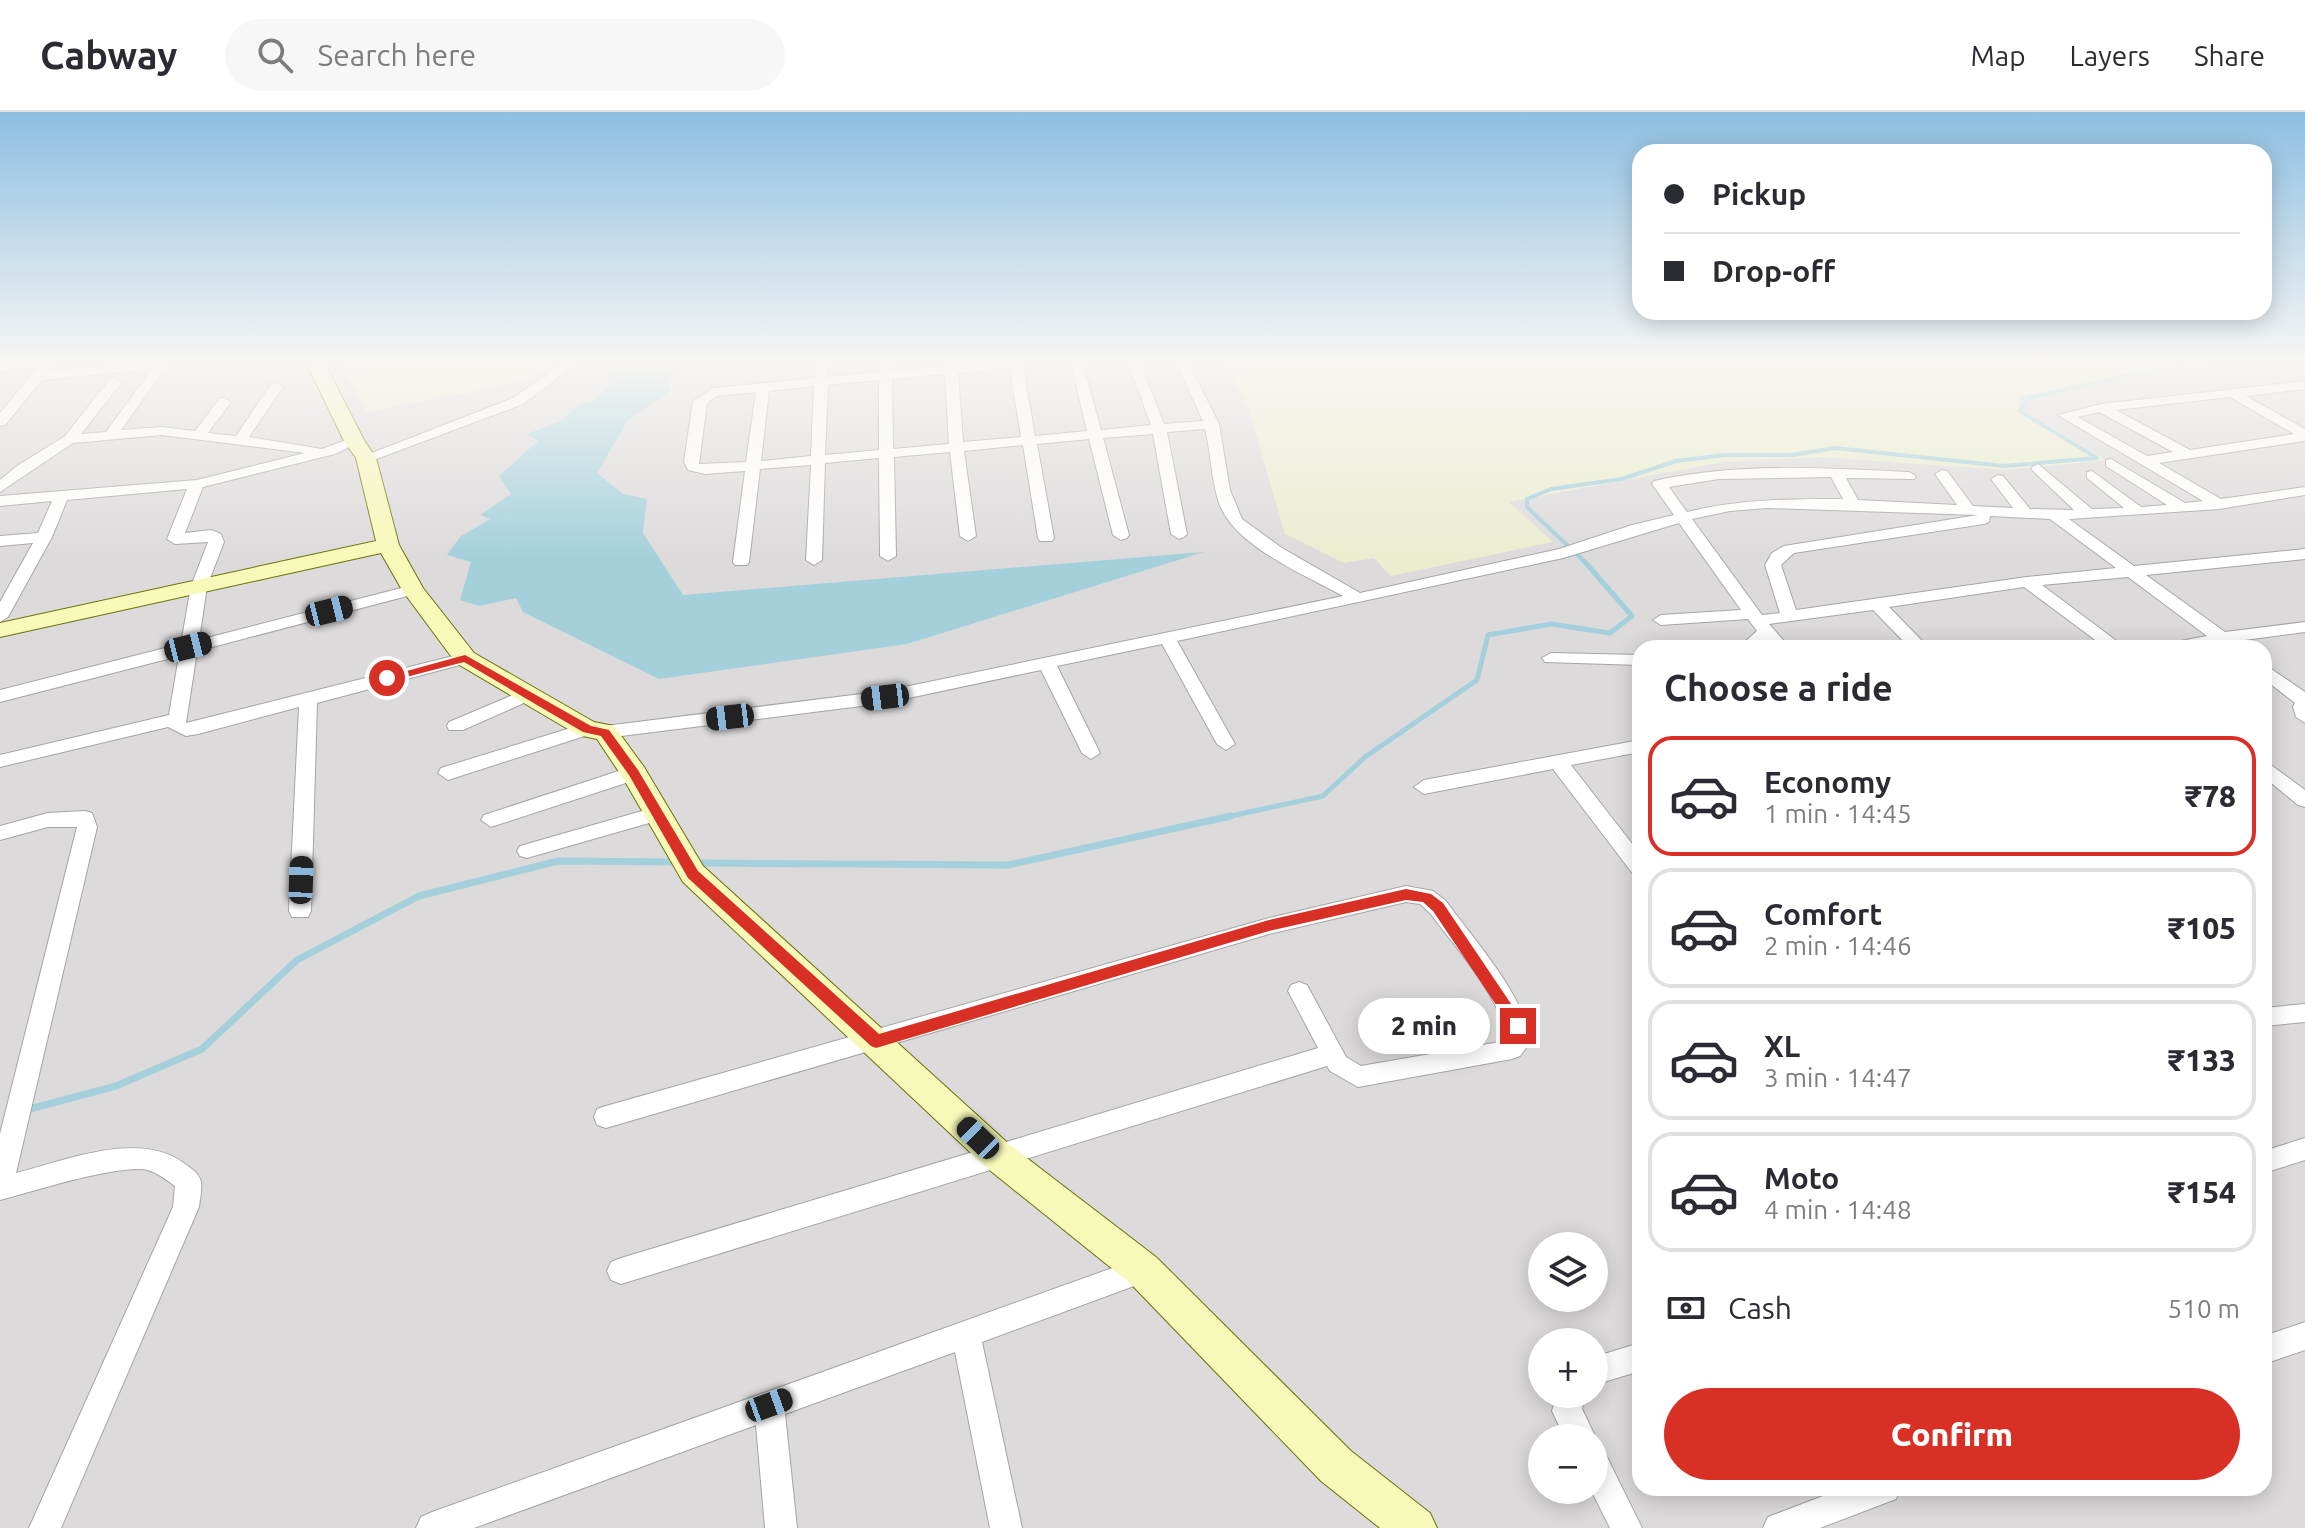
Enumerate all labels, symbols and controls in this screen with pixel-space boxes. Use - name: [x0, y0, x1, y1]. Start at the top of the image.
- search box: [225, 19, 785, 91]
- icon: search: [253, 33, 297, 77]
- text: Cabway: [40, 34, 177, 76]
- text: Search here: [317, 38, 476, 72]
- text: Map: [1970, 40, 2026, 71]
- text: Layers: [2070, 40, 2150, 71]
- text: Share: [2194, 40, 2265, 71]
- text: Pickup: [1712, 177, 1806, 211]
- text: Drop-off: [1712, 254, 1835, 288]
- car: [303, 594, 355, 628]
- car: [162, 630, 214, 664]
- route start: [369, 660, 405, 696]
- text: Choose a ride: [1664, 667, 1893, 708]
- car: [860, 682, 910, 712]
- car: [705, 702, 755, 732]
- icon: car: [1668, 760, 1740, 832]
- text: Economy: [1764, 765, 1891, 799]
- text: ₹78: [2185, 779, 2236, 813]
- text: 1 min · 14:45: [1764, 799, 1912, 828]
- car: [288, 856, 314, 904]
- icon: car: [1668, 892, 1740, 964]
- text: Comfort: [1764, 897, 1882, 931]
- text: ₹105: [2168, 911, 2236, 945]
- text: 2 min · 14:46: [1764, 931, 1912, 960]
- callout: 2 min: [1358, 998, 1490, 1054]
- route end: [1500, 1008, 1536, 1044]
- text: 2 min: [1391, 1011, 1457, 1040]
- icon: car: [1668, 1024, 1740, 1096]
- text: XL: [1764, 1029, 1800, 1063]
- text: ₹133: [2168, 1043, 2236, 1077]
- text: 3 min · 14:47: [1764, 1063, 1912, 1092]
- car: [952, 1113, 1004, 1163]
- icon: car: [1668, 1156, 1740, 1228]
- text: Moto: [1764, 1161, 1839, 1195]
- text: ₹154: [2168, 1175, 2236, 1209]
- text: 4 min · 14:48: [1764, 1195, 1912, 1224]
- map controls: [1528, 1232, 1608, 1504]
- button: layers: [1528, 1232, 1608, 1312]
- icon: cash: [1664, 1286, 1708, 1330]
- text: Cash: [1728, 1291, 1792, 1325]
- text: 510 m: [2168, 1294, 2240, 1323]
- button: +: [1528, 1328, 1608, 1408]
- car: [742, 1386, 796, 1424]
- button: Confirm: [1664, 1388, 2240, 1480]
- button: −: [1528, 1424, 1608, 1504]

